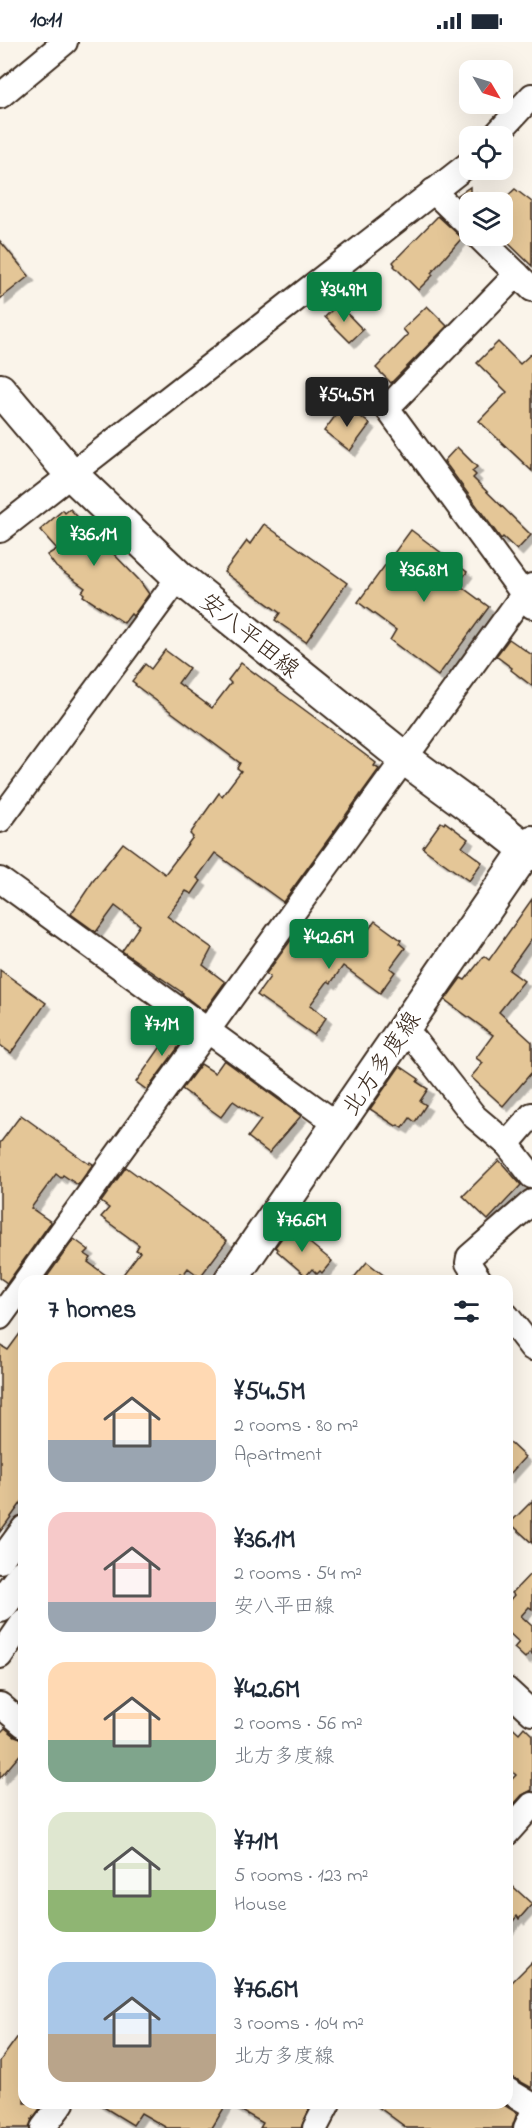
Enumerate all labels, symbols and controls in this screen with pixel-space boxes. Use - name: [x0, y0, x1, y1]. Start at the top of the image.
- text: 10:11: [30, 5, 62, 37]
- north arrow: [459, 60, 513, 114]
- map controls: [459, 60, 513, 246]
- button: locate: [459, 126, 513, 180]
- button: layers: [459, 192, 513, 246]
- pin: ¥34.9M: [295, 272, 393, 323]
- text: ¥34.9M: [321, 277, 367, 306]
- pin: ¥54.5M: [298, 377, 396, 428]
- text: ¥54.5M: [319, 382, 375, 411]
- pin: ¥36.1M: [45, 516, 143, 567]
- text: ¥36.1M: [70, 521, 118, 550]
- pin: ¥36.8M: [375, 552, 473, 603]
- text: ¥36.8M: [400, 557, 448, 586]
- street label: 安八平田線: [191, 586, 306, 688]
- pin: ¥42.6M: [280, 919, 378, 970]
- text: ¥42.6M: [304, 924, 355, 953]
- street label: 北方多度線: [335, 1005, 431, 1124]
- pin: ¥71M: [126, 1006, 198, 1057]
- text: ¥71M: [145, 1011, 179, 1040]
- pin: ¥76.6M: [253, 1202, 351, 1253]
- text: ¥76.6M: [277, 1207, 327, 1236]
- text: 7 homes: [48, 1292, 136, 1330]
- icon: filters: [450, 1295, 483, 1328]
- text: ¥54.5M: [234, 1374, 306, 1412]
- icon: home: [96, 1386, 168, 1458]
- text: 2 rooms · 80 m²: [234, 1412, 359, 1441]
- text: Apartment: [234, 1441, 322, 1470]
- text: ¥36.1M: [234, 1522, 296, 1560]
- icon: home: [96, 1536, 168, 1608]
- text: 2 rooms · 54 m²: [234, 1560, 362, 1589]
- text: 安八平田線: [234, 1593, 334, 1622]
- text: ¥42.6M: [234, 1672, 300, 1710]
- icon: home: [96, 1686, 168, 1758]
- text: 2 rooms · 56 m²: [234, 1710, 363, 1739]
- text: 北方多度線: [234, 1743, 334, 1772]
- text: ¥71M: [234, 1824, 279, 1862]
- icon: home: [96, 1836, 168, 1908]
- text: 5 rooms · 123 m²: [234, 1862, 368, 1891]
- text: House: [234, 1891, 287, 1920]
- text: ¥76.6M: [234, 1972, 299, 2010]
- icon: home: [96, 1986, 168, 2058]
- text: 3 rooms · 104 m²: [234, 2010, 364, 2039]
- text: 北方多度線: [234, 2043, 334, 2072]

